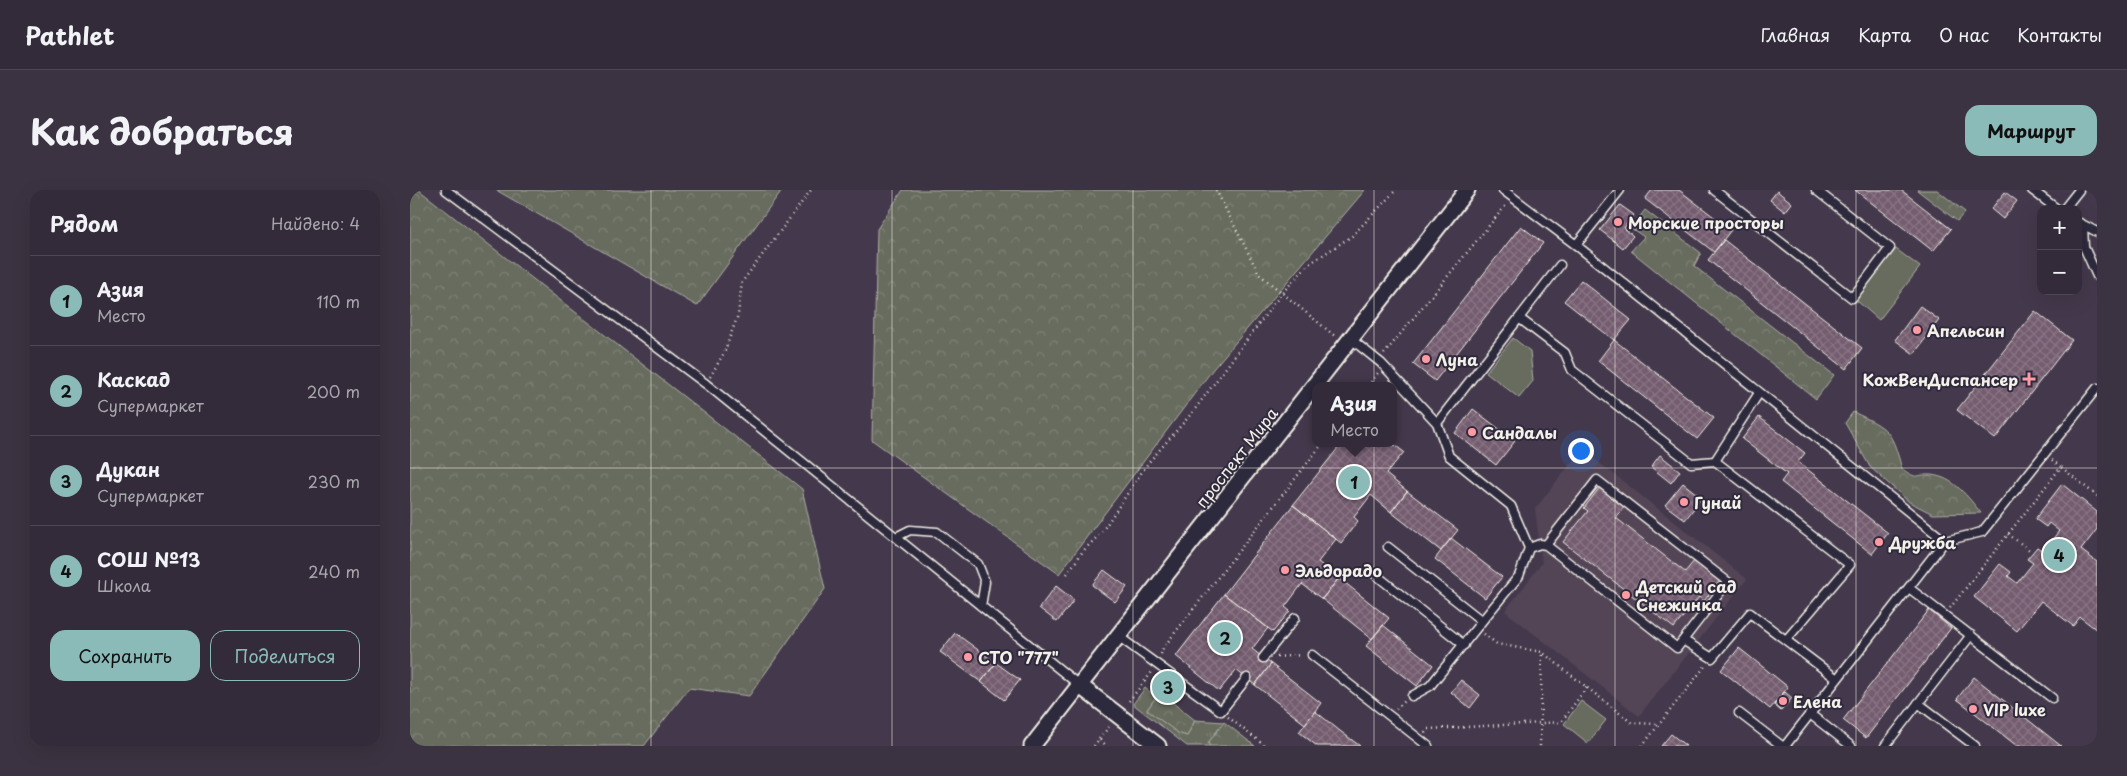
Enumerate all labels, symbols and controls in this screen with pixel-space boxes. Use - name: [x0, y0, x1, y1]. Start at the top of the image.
- text: Pathlet: [25, 17, 115, 53]
- text: Главная: [1761, 21, 1830, 48]
- text: Карта: [1858, 21, 1911, 48]
- text: О нас: [1939, 21, 1989, 48]
- text: Контакты: [2017, 21, 2102, 48]
- text: Как добраться: [30, 104, 294, 157]
- button: Маршрут: [1965, 105, 2097, 156]
- map controls: [2037, 205, 2082, 295]
- button: +: [2037, 205, 2082, 250]
- text: Рядом: [50, 207, 118, 239]
- place label: Морские просторы: [1628, 210, 1784, 234]
- text: Найдено: 4: [271, 211, 360, 235]
- marker: Морские просторы: [1612, 216, 1624, 228]
- button: −: [2037, 250, 2082, 295]
- text: Азия: [97, 275, 144, 303]
- text: 1: [62, 289, 70, 313]
- text: 110 m: [317, 289, 360, 313]
- text: Место: [97, 303, 146, 327]
- place label: Апельсин: [1927, 318, 2005, 342]
- marker: Апельсин: [1911, 324, 1923, 336]
- place label: Луна: [1436, 347, 1478, 371]
- marker: Луна: [1420, 353, 1432, 365]
- text: Каскад: [97, 365, 170, 393]
- place label: КожВенДиспансер: [1863, 367, 2018, 391]
- marker: КожВенДиспансер: [2022, 372, 2036, 386]
- text: 2: [60, 379, 72, 403]
- text: 200 m: [307, 379, 360, 403]
- popup: [1312, 382, 1397, 447]
- text: Азия: [1330, 389, 1377, 417]
- text: Супермаркет: [97, 393, 204, 417]
- street label: проспект Мира: [1189, 402, 1283, 512]
- text: Место: [1330, 417, 1379, 441]
- place label: Сандалы: [1482, 420, 1557, 444]
- marker: Сандалы: [1466, 426, 1478, 438]
- your location: [1568, 438, 1594, 464]
- text: Дукан: [97, 455, 160, 483]
- pin: 1: [1338, 463, 1370, 501]
- text: 3: [61, 469, 71, 493]
- text: 230 m: [308, 469, 360, 493]
- text: Супермаркет: [97, 483, 204, 507]
- place label: Гунай: [1694, 490, 1742, 514]
- marker: Гунай: [1678, 496, 1690, 508]
- place label: Дружба: [1888, 530, 1956, 554]
- marker: Дружба: [1873, 536, 1885, 548]
- pin: 4: [2043, 536, 2075, 574]
- text: СОШ №13: [97, 545, 201, 573]
- place label: Эльдорадо: [1295, 558, 1382, 582]
- text: 4: [61, 559, 71, 583]
- text: 240 m: [308, 559, 360, 583]
- marker: Эльдорадо: [1279, 564, 1291, 576]
- text: Школа: [97, 573, 151, 597]
- place label: Детский сад Снежинка: [1635, 574, 1737, 616]
- marker: Детский сад Снежинка: [1620, 589, 1632, 601]
- pin: 2: [1209, 619, 1241, 657]
- button: Сохранить: [50, 630, 200, 681]
- button: Поделиться: [210, 630, 360, 681]
- place label: СТО "777": [978, 645, 1059, 669]
- marker: СТО "777": [962, 651, 974, 663]
- pin: 3: [1152, 668, 1184, 706]
- place label: Елена: [1793, 689, 1842, 713]
- marker: Елена: [1777, 695, 1789, 707]
- place label: VIP luxe: [1983, 697, 2046, 721]
- marker: VIP luxe: [1967, 703, 1979, 715]

